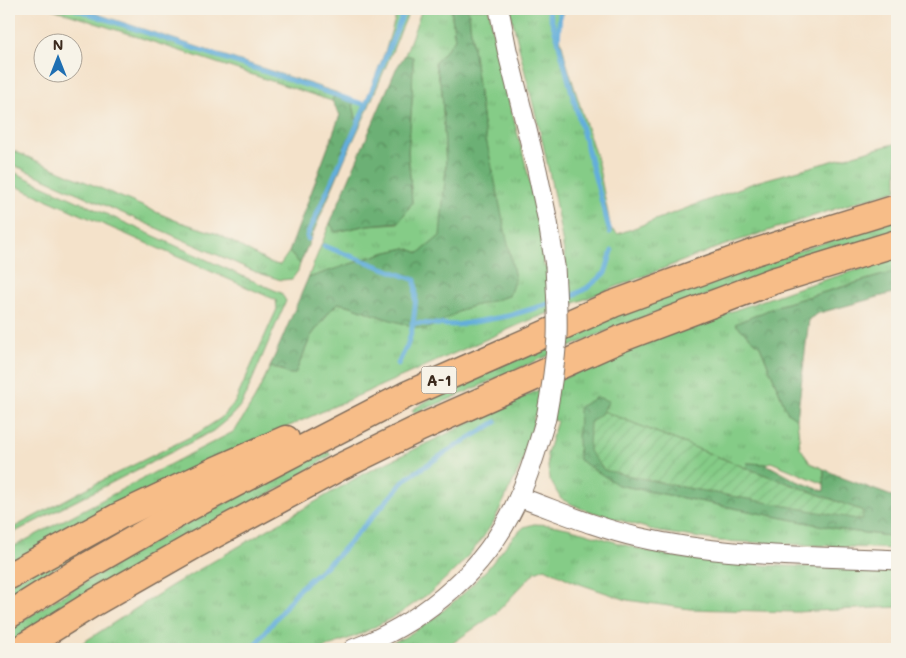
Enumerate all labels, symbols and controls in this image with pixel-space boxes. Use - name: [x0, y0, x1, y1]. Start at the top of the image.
- north arrow: [32, 32, 82, 82]
- text: N: [53, 35, 63, 54]
- road number: A-1: [422, 366, 456, 394]

